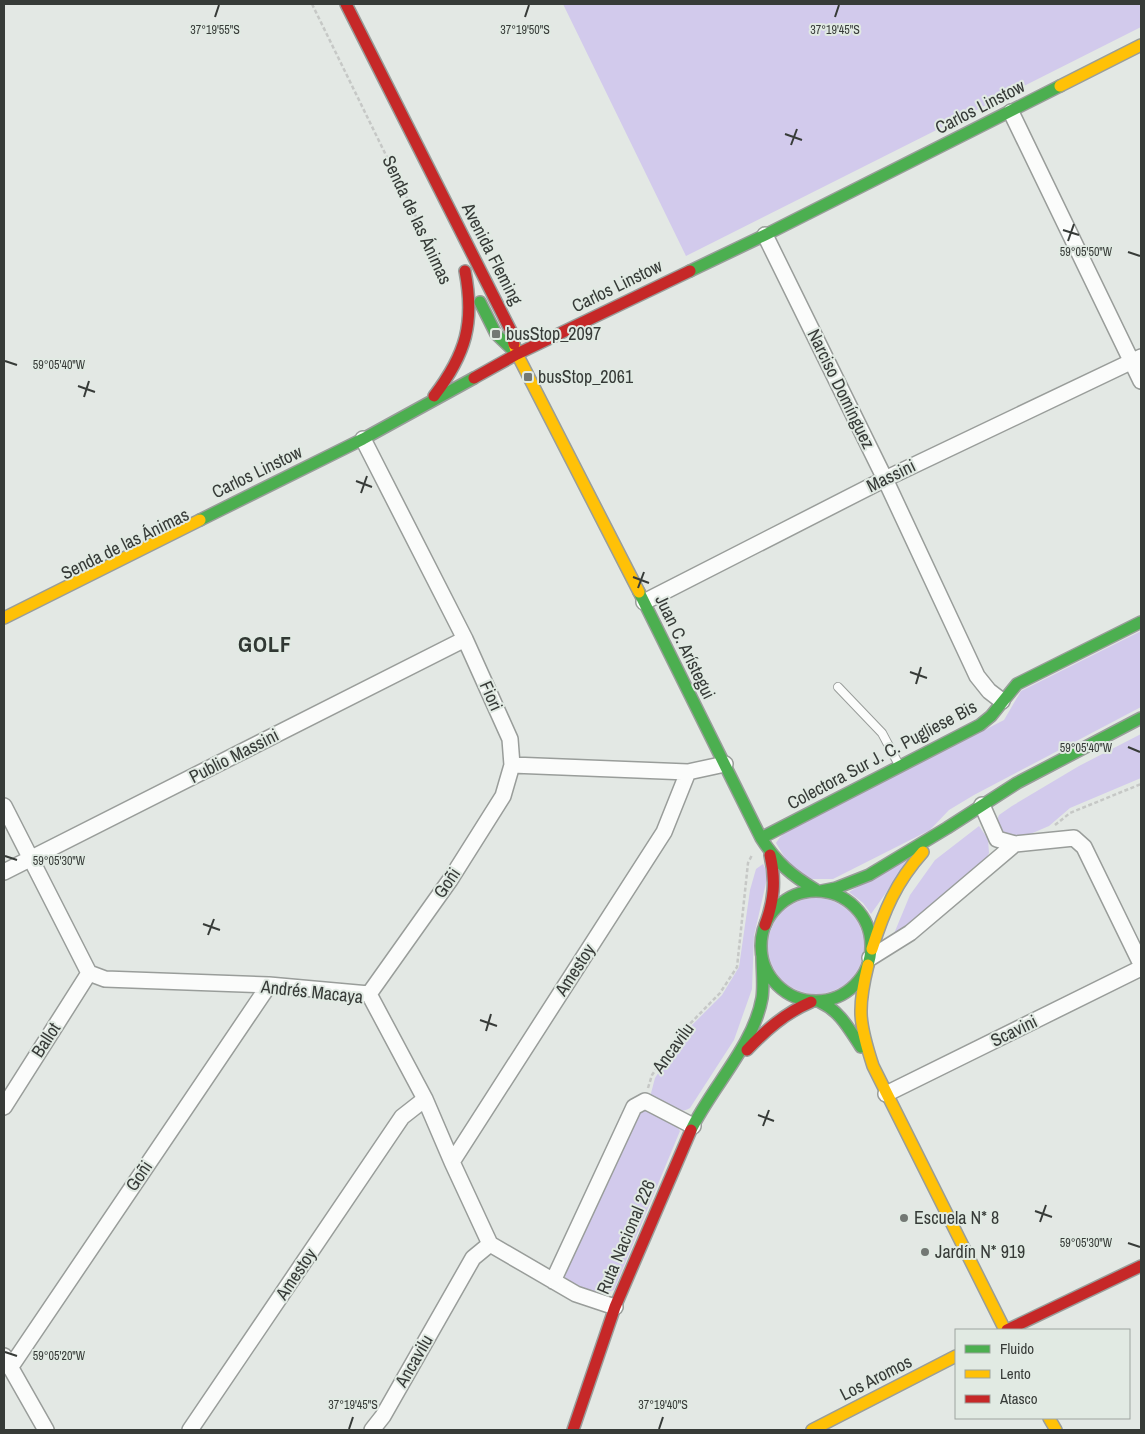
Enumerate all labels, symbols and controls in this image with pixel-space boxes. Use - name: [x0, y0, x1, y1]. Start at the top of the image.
- text: 37°19'55"S: [190, 22, 240, 38]
- text: 37°19'50"S: [500, 22, 550, 38]
- text: 37°19'45"S: [810, 22, 860, 38]
- street label: Carlos Linstow: [931, 73, 1029, 140]
- street label: Senda de las Ánimas: [377, 151, 458, 288]
- street label: Avenida Fleming: [456, 198, 529, 310]
- text: 59°05'50"W: [1060, 244, 1113, 260]
- street label: Carlos Linstow: [567, 253, 666, 318]
- place label: busStop_2097: [506, 321, 601, 346]
- street label: Narciso Domínguez: [802, 325, 881, 453]
- marker: busStop_2097: [490, 328, 502, 340]
- text: 59°05'40"W: [33, 357, 86, 373]
- place label: busStop_2061: [538, 364, 634, 389]
- marker: busStop_2061: [522, 371, 534, 383]
- street label: Carlos Linstow: [207, 439, 306, 504]
- street label: Massini: [862, 453, 919, 498]
- street label: Senda de las Ánimas: [57, 502, 193, 585]
- street label: Juan C. Arístegui: [649, 590, 722, 703]
- district label: GOLF: [238, 629, 292, 659]
- street label: Fiori: [474, 677, 509, 715]
- street label: Colectora Sur J. C. Pugliese Bis: [782, 694, 981, 815]
- street label: Publio Massini: [185, 722, 283, 789]
- text: 59°05'40"W: [1060, 740, 1113, 756]
- text: 59°05'30"W: [33, 853, 86, 869]
- street label: Goñi: [427, 862, 466, 903]
- street label: Amestoy: [548, 938, 601, 1001]
- street label: Andrés Macaya: [259, 974, 364, 1009]
- street label: Scavini: [986, 1009, 1041, 1053]
- street label: Ballot: [25, 1017, 66, 1062]
- street label: Ancavilu: [645, 1017, 699, 1079]
- street label: Goñi: [119, 1155, 158, 1196]
- street label: Ruta Nacional 226: [590, 1176, 661, 1298]
- place label: Escuela N* 8: [914, 1205, 999, 1230]
- marker: Escuela N* 8: [898, 1212, 910, 1224]
- text: 59°05'30"W: [1060, 1235, 1113, 1251]
- place label: Jardín N* 919: [935, 1239, 1025, 1264]
- street label: Amestoy: [269, 1242, 322, 1305]
- marker: Jardín N* 919: [919, 1246, 931, 1258]
- legend: [955, 1329, 1130, 1419]
- street label: Ancavilu: [388, 1330, 439, 1392]
- text: Fluido: [1000, 1338, 1034, 1359]
- text: 59°05'20"W: [33, 1348, 86, 1364]
- street label: Los Aromos: [835, 1349, 916, 1406]
- text: Lento: [1000, 1363, 1031, 1384]
- text: Atasco: [999, 1388, 1038, 1409]
- text: 37°19'45"S: [328, 1397, 378, 1413]
- text: 37°19'40"S: [638, 1397, 688, 1413]

